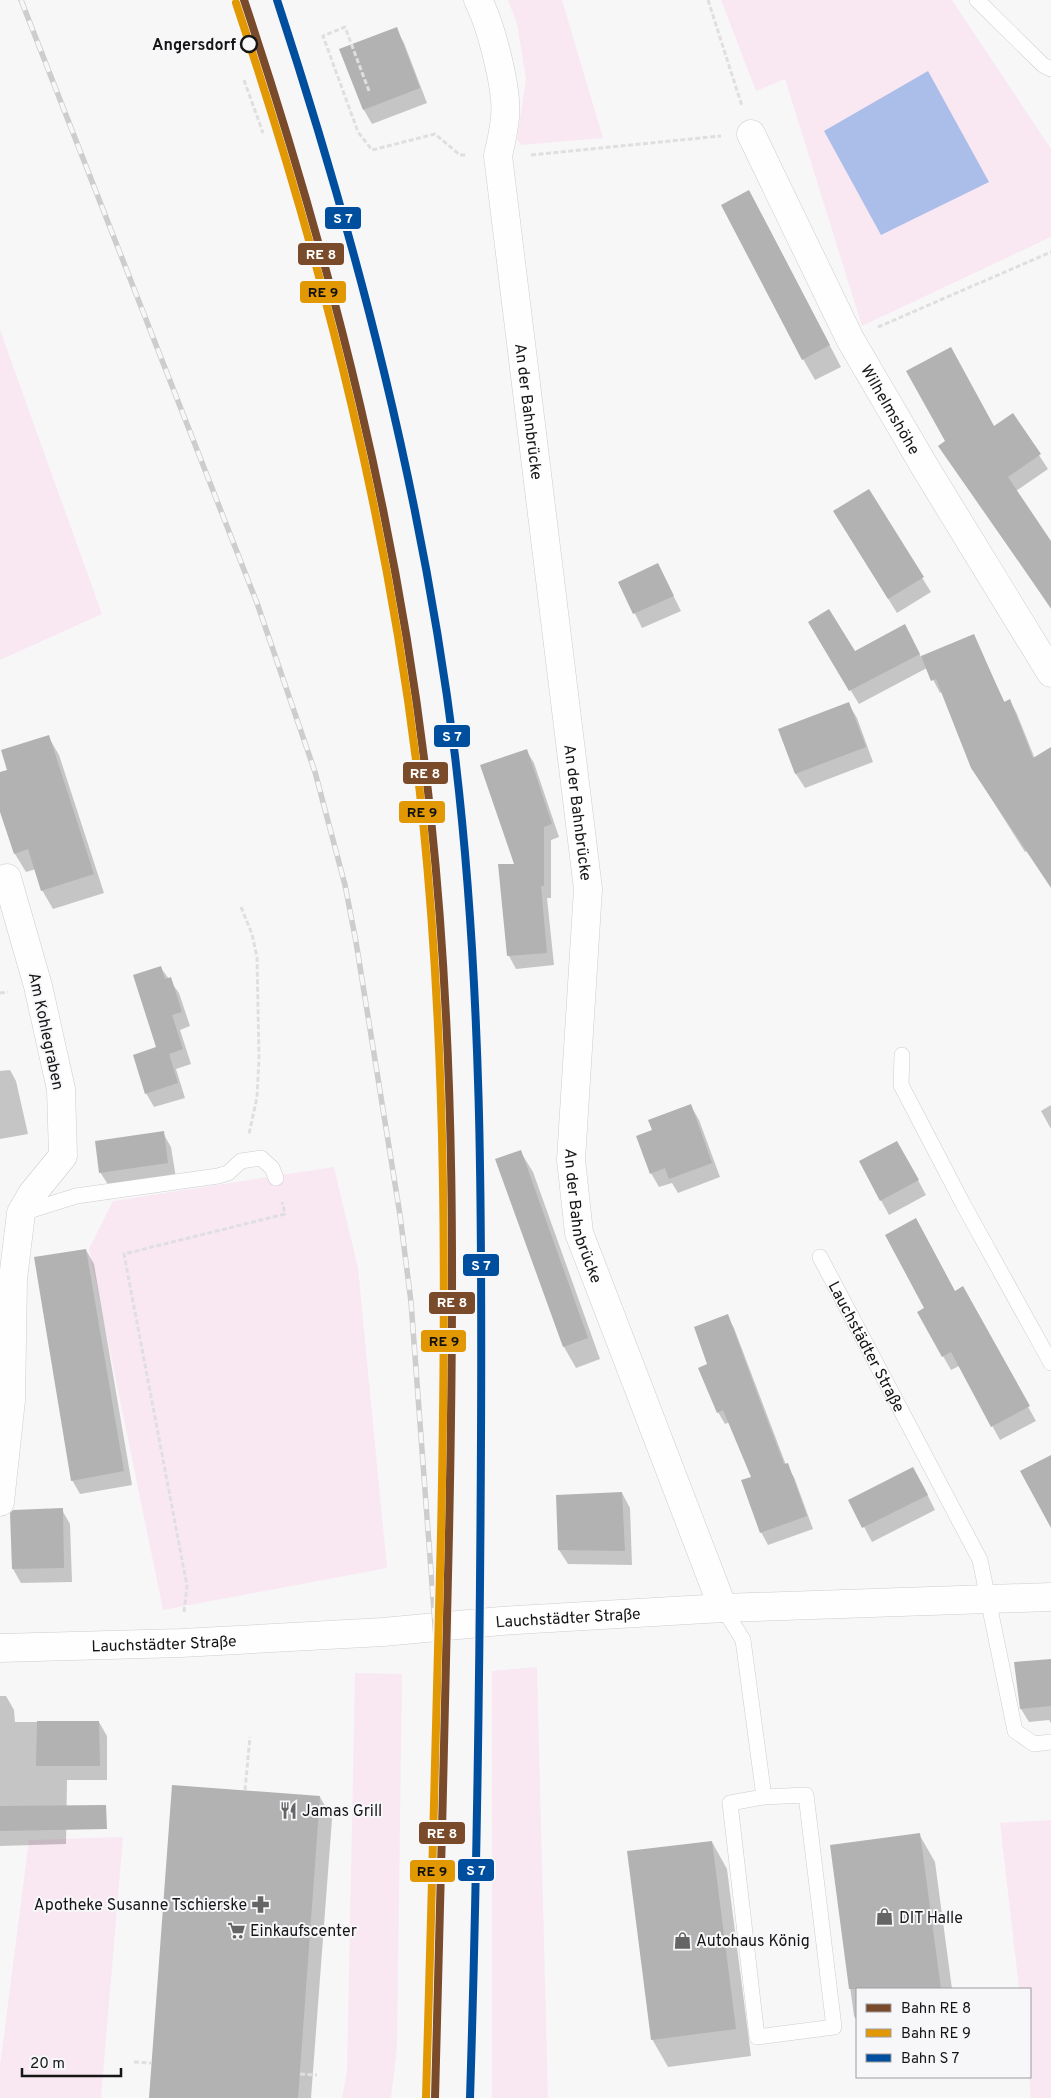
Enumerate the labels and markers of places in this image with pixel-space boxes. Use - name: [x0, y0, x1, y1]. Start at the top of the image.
- marker: Angersdorf: [240, 35, 258, 53]
- place label: Angersdorf: [152, 36, 236, 56]
- restaurant icon: Jamas Grill: [278, 1800, 298, 1820]
- place label: Jamas Grill: [302, 1802, 382, 1822]
- pharmacy icon: Apotheke Susanne Tschierske: [251, 1894, 271, 1914]
- place label: Apotheke Susanne Tschierske: [34, 1896, 247, 1916]
- shop icon: DIT Halle: [875, 1907, 895, 1927]
- place label: DIT Halle: [899, 1909, 963, 1929]
- supermarket icon: Einkaufscenter: [226, 1920, 246, 1940]
- place label: Einkaufscenter: [250, 1922, 357, 1942]
- shop icon: Autohaus König: [672, 1930, 692, 1950]
- place label: Autohaus König: [696, 1932, 810, 1952]

